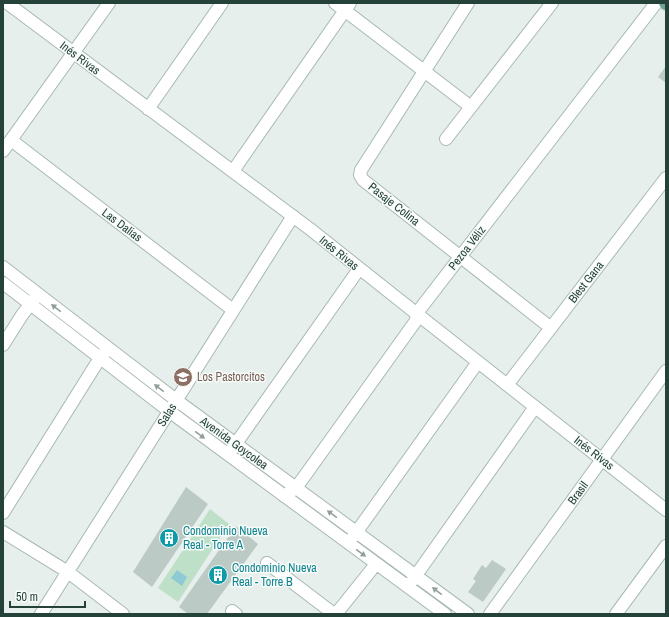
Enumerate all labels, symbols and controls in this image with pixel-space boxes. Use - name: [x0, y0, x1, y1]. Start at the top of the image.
- street label: Inés Rivas: [57, 38, 103, 78]
- street label: Pasaje Colina: [365, 179, 423, 229]
- street label: Las Dalias: [99, 205, 145, 245]
- street label: Pezoa Véliz: [445, 223, 489, 273]
- street label: Inés Rivas: [316, 232, 362, 274]
- street label: Blest Gana: [565, 257, 608, 306]
- one-way arrow: [51, 304, 62, 313]
- school or university icon: Los Pastorcitos: [172, 366, 194, 388]
- place label: Los Pastorcitos: [197, 369, 265, 385]
- one-way arrow: [154, 383, 165, 392]
- street label: Salas: [154, 400, 180, 430]
- street label: Avenida Goycolea: [196, 412, 272, 473]
- one-way arrow: [195, 430, 206, 439]
- street label: Inés Rivas: [571, 432, 617, 474]
- street label: Brasil: [564, 478, 592, 508]
- one-way arrow: [327, 510, 337, 518]
- place label: Condominio Nueva Real - Torre A: [183, 523, 268, 553]
- building icon: Condominio Nueva Real - Torre A: [158, 527, 180, 549]
- one-way arrow: [356, 549, 367, 557]
- place label: Condominio Nueva Real - Torre B: [232, 560, 317, 590]
- building icon: Condominio Nueva Real - Torre B: [207, 564, 229, 586]
- scale bar: [10, 583, 85, 609]
- one-way arrow: [432, 587, 442, 595]
- text: 50 m: [16, 589, 38, 605]

